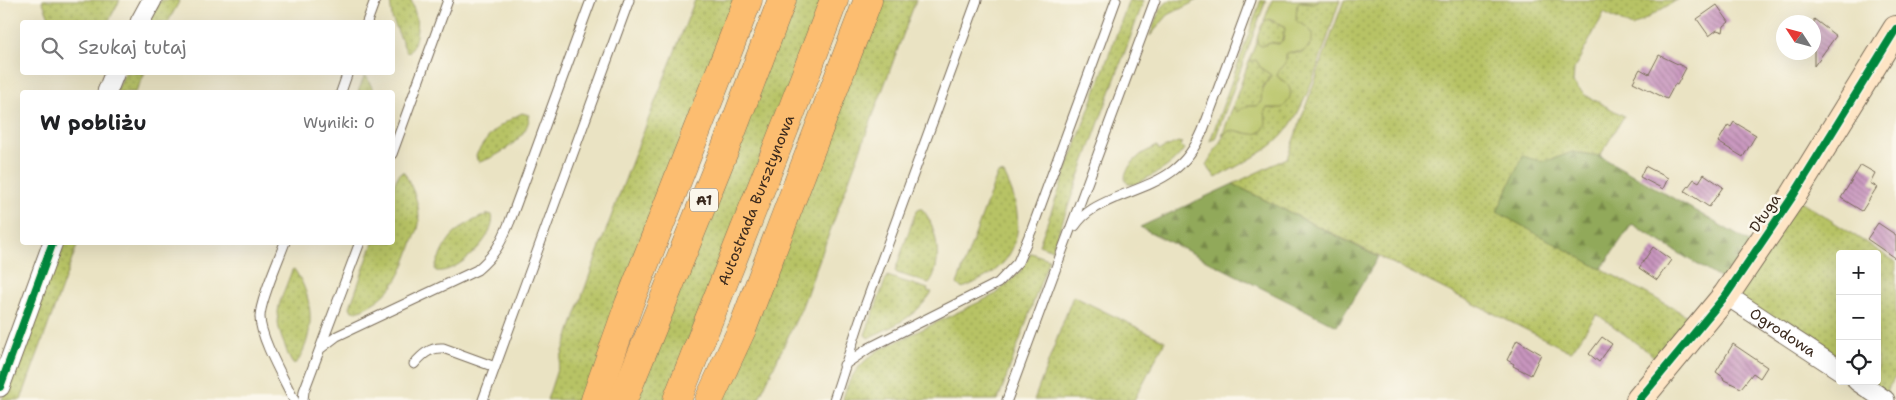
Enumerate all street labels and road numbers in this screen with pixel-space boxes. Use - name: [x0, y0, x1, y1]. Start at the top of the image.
- street label: Autostrada Bursztynowa: [713, 111, 799, 288]
- road number: A1: [690, 188, 718, 212]
- street label: Długa: [1745, 189, 1786, 236]
- street label: Ogrodowa: [1746, 303, 1820, 362]

